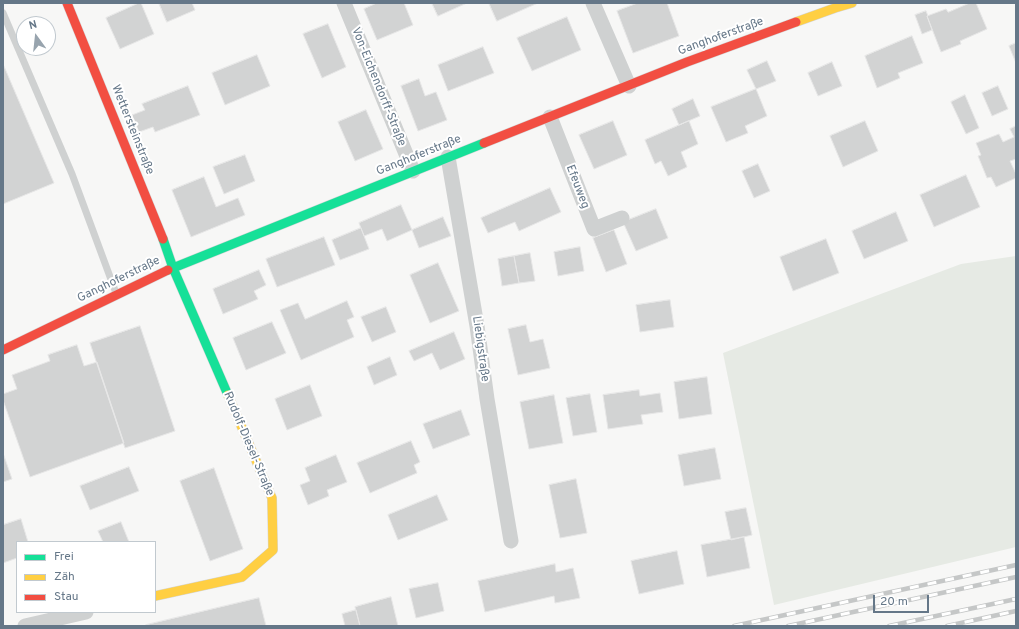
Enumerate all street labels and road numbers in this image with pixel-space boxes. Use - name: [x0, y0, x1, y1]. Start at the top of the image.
- street label: Ganghoferstraße: [676, 15, 766, 59]
- street label: Von-Eichendorff-Straße: [348, 25, 408, 149]
- street label: Wettersteinstraße: [107, 83, 157, 177]
- street label: Ganghoferstraße: [375, 132, 463, 180]
- street label: Efeuweg: [562, 163, 592, 211]
- street label: Ganghoferstraße: [75, 254, 163, 306]
- street label: Liebigstraße: [468, 315, 492, 383]
- street label: Rudolf-Diesel-Straße: [219, 390, 277, 498]

